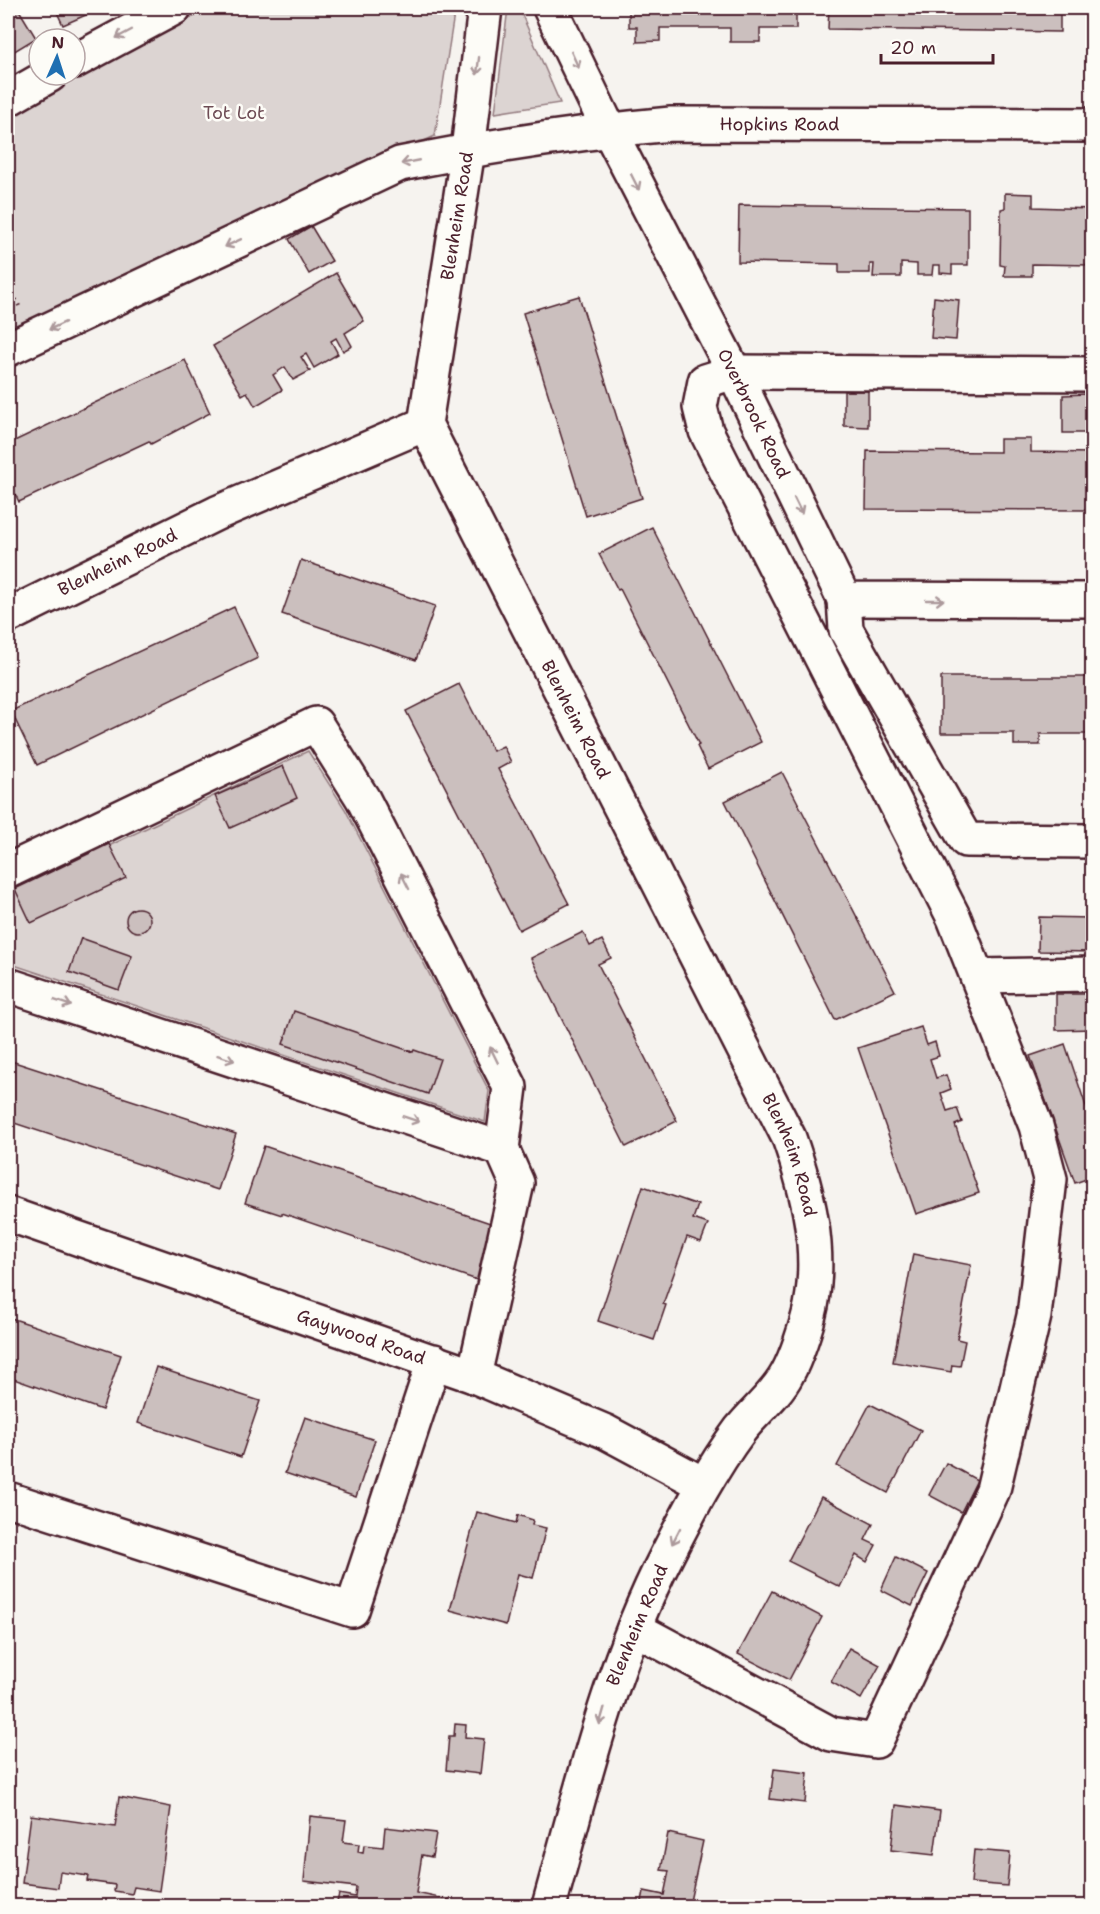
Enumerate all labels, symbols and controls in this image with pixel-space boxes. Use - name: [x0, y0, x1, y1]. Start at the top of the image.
- north arrow: [27, 27, 87, 87]
- scale bar: [881, 27, 994, 65]
- one-way arrow: [116, 28, 133, 40]
- text: N: [51, 32, 65, 53]
- text: 20 m: [890, 36, 936, 60]
- one-way arrow: [570, 51, 582, 69]
- one-way arrow: [472, 55, 483, 75]
- park label: Tot Lot: [203, 101, 265, 125]
- street label: Hopkins Road: [719, 112, 839, 136]
- street label: Blenheim Road: [435, 150, 479, 282]
- one-way arrow: [401, 157, 421, 168]
- one-way arrow: [630, 172, 641, 190]
- one-way arrow: [225, 237, 243, 249]
- one-way arrow: [48, 320, 66, 332]
- street label: Overbrook Road: [712, 345, 796, 482]
- one-way arrow: [793, 497, 805, 515]
- street label: Blenheim Road: [54, 523, 181, 602]
- one-way arrow: [925, 594, 945, 606]
- street label: Blenheim Road: [535, 656, 616, 783]
- one-way arrow: [399, 873, 411, 890]
- one-way arrow: [53, 999, 72, 1010]
- one-way arrow: [487, 1046, 499, 1064]
- one-way arrow: [216, 1053, 235, 1064]
- street label: Blenheim Road: [756, 1089, 822, 1219]
- one-way arrow: [401, 1114, 420, 1125]
- street label: Gaywood Road: [294, 1303, 429, 1370]
- one-way arrow: [670, 1527, 682, 1545]
- street label: Blenheim Road: [601, 1561, 673, 1689]
- one-way arrow: [596, 1707, 608, 1726]

